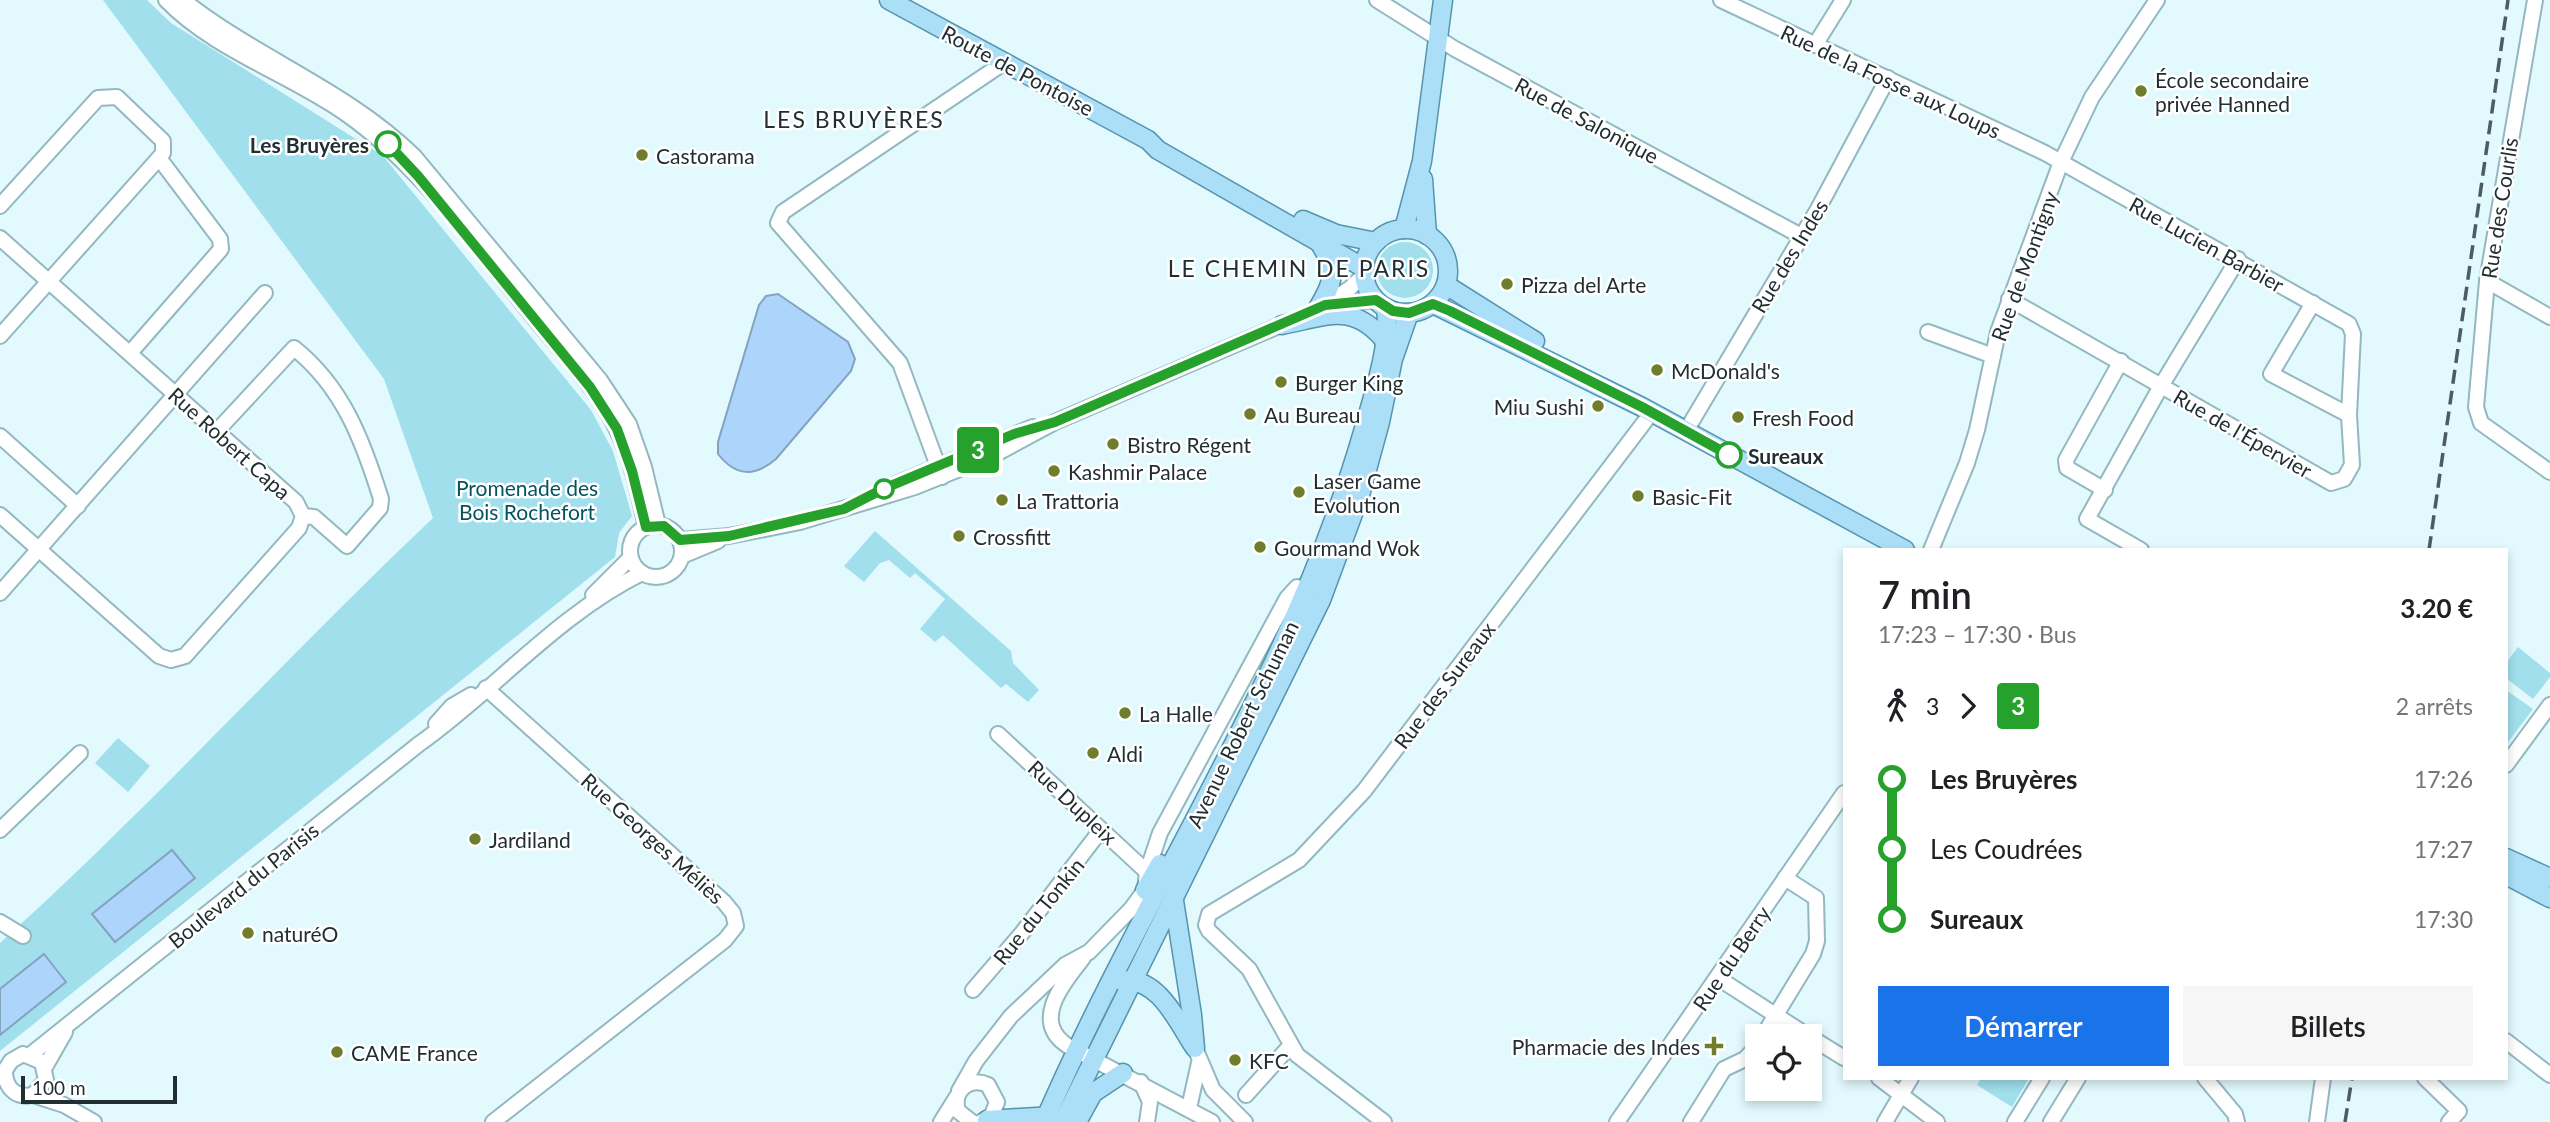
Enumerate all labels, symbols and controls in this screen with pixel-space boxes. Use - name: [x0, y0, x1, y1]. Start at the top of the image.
- street label: Route de Pontoise: [938, 19, 1098, 121]
- street label: Rue de la Fosse aux Loups: [1777, 19, 2005, 143]
- place label: École secondaire privée Hanned: [2155, 67, 2309, 116]
- street label: Rue de Salonique: [1511, 72, 1663, 168]
- marker: École secondaire privée Hanned: [2133, 83, 2149, 99]
- district label: LES BRUYÈRES: [763, 105, 945, 133]
- marker: Les Bruyères: [375, 131, 401, 157]
- place label: Les Bruyères: [250, 132, 369, 157]
- street label: Rue des Courlis: [2476, 136, 2522, 280]
- place label: Castorama: [656, 143, 755, 168]
- marker: Castorama: [634, 147, 650, 163]
- street label: Rue de Montigny: [1985, 187, 2063, 344]
- street label: Rue Lucien Barbier: [2125, 191, 2289, 297]
- street label: Rue des Indes: [1745, 195, 1833, 317]
- district label: LE CHEMIN DE PARIS: [1168, 254, 1430, 282]
- place label: Pizza del Arte: [1521, 272, 1646, 297]
- marker: Pizza del Arte: [1499, 276, 1515, 292]
- place label: McDonald's: [1671, 358, 1780, 383]
- marker: McDonald's: [1649, 362, 1665, 378]
- place label: Burger King: [1295, 370, 1404, 395]
- marker: Burger King: [1273, 374, 1289, 390]
- street label: Rue Robert Capa: [164, 382, 296, 504]
- street label: Rue de l'Épervier: [2169, 383, 2317, 483]
- place label: Miu Sushi: [1494, 394, 1584, 419]
- marker: Miu Sushi: [1590, 398, 1606, 414]
- place label: Au Bureau: [1264, 402, 1361, 427]
- place label: Fresh Food: [1752, 405, 1854, 430]
- marker: Au Bureau: [1242, 406, 1258, 422]
- marker: Fresh Food: [1730, 409, 1746, 425]
- line badge: 3: [955, 427, 1001, 473]
- place label: Bistro Régent: [1127, 432, 1251, 457]
- text: 3: [971, 435, 985, 464]
- marker: Bistro Régent: [1105, 436, 1121, 452]
- marker: Sureaux: [1716, 442, 1742, 468]
- place label: Sureaux: [1748, 443, 1823, 468]
- place label: Kashmir Palace: [1068, 459, 1207, 484]
- marker: Kashmir Palace: [1046, 463, 1062, 479]
- place label: Laser Game Evolution: [1313, 468, 1421, 517]
- park label: Promenade des Bois Rochefort: [456, 475, 598, 524]
- unlabelled marker: [874, 479, 894, 499]
- marker: Laser Game Evolution: [1291, 484, 1307, 500]
- place label: Basic-Fit: [1652, 484, 1733, 509]
- place label: La Trattoria: [1016, 488, 1119, 513]
- marker: Basic-Fit: [1630, 488, 1646, 504]
- marker: La Trattoria: [994, 492, 1010, 508]
- place label: Crossfitt: [973, 524, 1051, 549]
- marker: Crossfitt: [951, 528, 967, 544]
- place label: Gourmand Wok: [1274, 535, 1420, 560]
- marker: Gourmand Wok: [1252, 539, 1268, 555]
- text: 7 min: [1878, 571, 1972, 617]
- text: 3.20 €: [2400, 592, 2473, 624]
- street label: Rue des Sureaux: [1388, 616, 1500, 753]
- street label: Avenue Robert Schuman: [1181, 617, 1303, 831]
- text: 17:23 – 17:30 · Bus: [1878, 620, 2077, 648]
- icon: walk: [1878, 687, 1916, 725]
- icon: forward: [1949, 687, 1987, 725]
- text: 3: [2011, 691, 2025, 720]
- text: 3: [1926, 692, 1939, 720]
- text: 2 arrêts: [2396, 692, 2473, 720]
- place label: La Halle: [1139, 701, 1213, 726]
- marker: La Halle: [1117, 705, 1133, 721]
- place label: Aldi: [1107, 741, 1143, 766]
- marker: Aldi: [1085, 745, 1101, 761]
- street label: Rue Dupleix: [1024, 755, 1123, 850]
- text: Les Bruyères: [1930, 763, 2078, 795]
- text: 17:26: [2414, 765, 2473, 793]
- street label: Rue Georges Méliès: [577, 767, 729, 909]
- street label: Boulevard du Parisis: [163, 817, 323, 953]
- place label: Jardiland: [489, 827, 571, 852]
- marker: Jardiland: [467, 831, 483, 847]
- text: Les Coudrées: [1930, 833, 2083, 865]
- text: 17:27: [2414, 835, 2473, 863]
- street label: Rue du Tonkin: [987, 853, 1089, 969]
- street label: Rue du Berry: [1687, 901, 1775, 1015]
- text: Sureaux: [1930, 903, 2023, 935]
- text: 17:30: [2414, 905, 2473, 933]
- place label: naturéO: [262, 921, 338, 946]
- marker: naturéO: [240, 925, 256, 941]
- button: Démarrer: [1878, 986, 2169, 1066]
- button: Billets: [2183, 986, 2473, 1066]
- map controls: [1745, 1024, 1822, 1101]
- button: locate: [1745, 1024, 1822, 1101]
- place label: Pharmacie des Indes: [1512, 1034, 1700, 1059]
- marker: Pharmacie des Indes: [1706, 1038, 1722, 1054]
- place label: CAME France: [351, 1040, 478, 1065]
- marker: CAME France: [329, 1044, 345, 1060]
- place label: KFC: [1249, 1048, 1289, 1073]
- marker: KFC: [1227, 1052, 1243, 1068]
- scale bar: [21, 1073, 177, 1105]
- text: 100 m: [32, 1076, 86, 1099]

